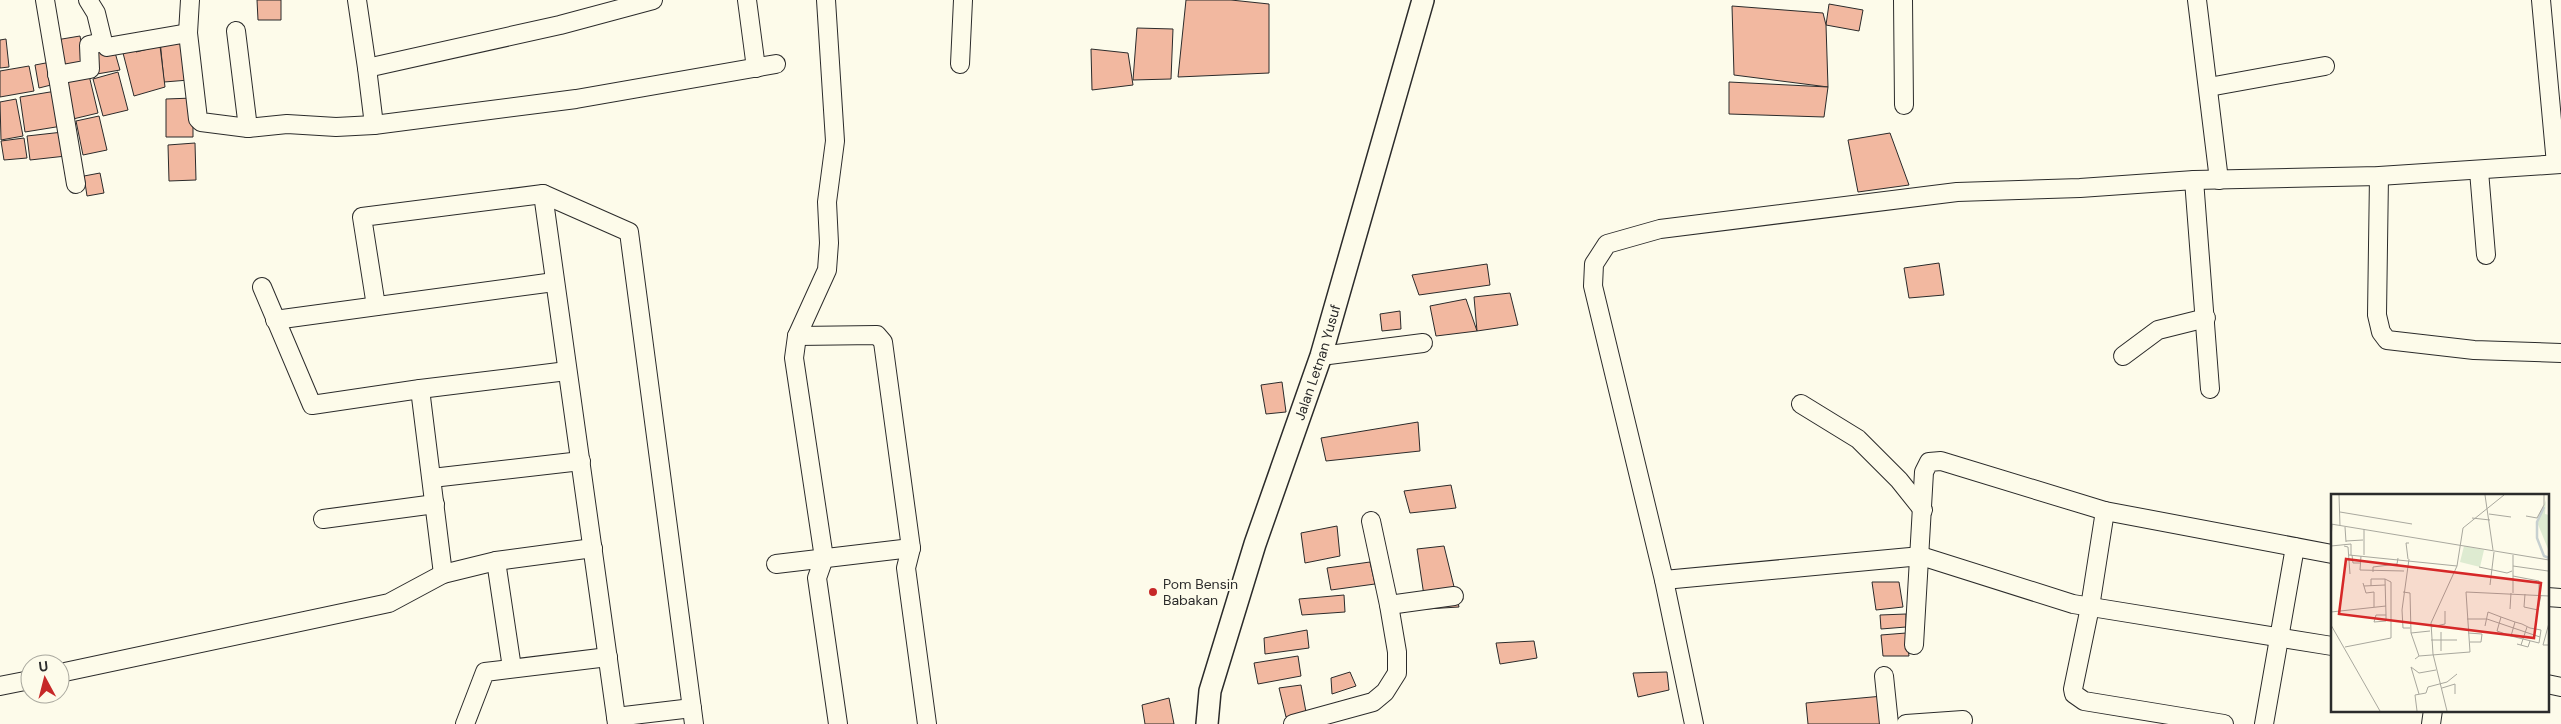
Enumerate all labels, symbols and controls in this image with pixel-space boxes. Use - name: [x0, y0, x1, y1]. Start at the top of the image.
- street label: Jalan Letnan Yusuf: [1290, 302, 1344, 423]
- inset map: [2331, 494, 2548, 712]
- place label: Pom Bensin Babakan: [1163, 575, 1238, 609]
- marker: Pom Bensin Babakan: [1147, 586, 1159, 598]
- north arrow: [20, 654, 70, 704]
- text: U: [38, 657, 49, 676]

